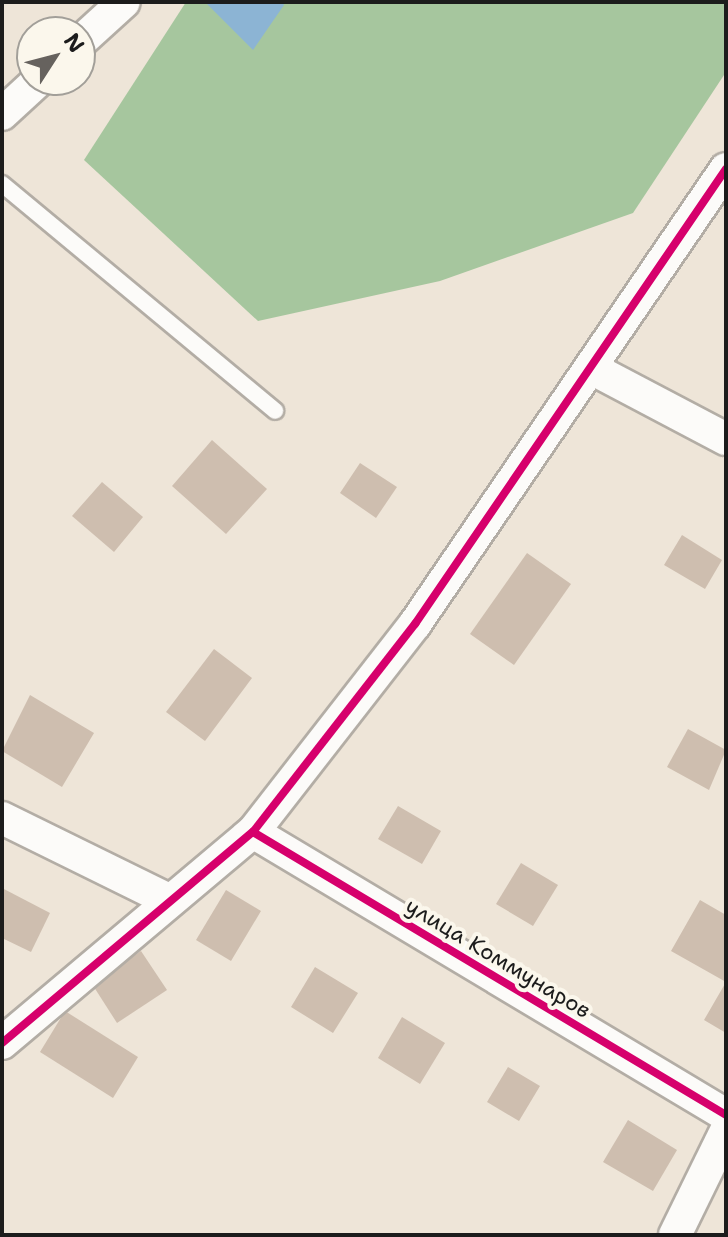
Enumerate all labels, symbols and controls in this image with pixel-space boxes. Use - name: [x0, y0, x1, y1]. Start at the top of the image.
- north arrow: [16, 16, 96, 96]
- text: N: [57, 27, 91, 58]
- street label: улица Коммунаров: [401, 892, 595, 1024]

